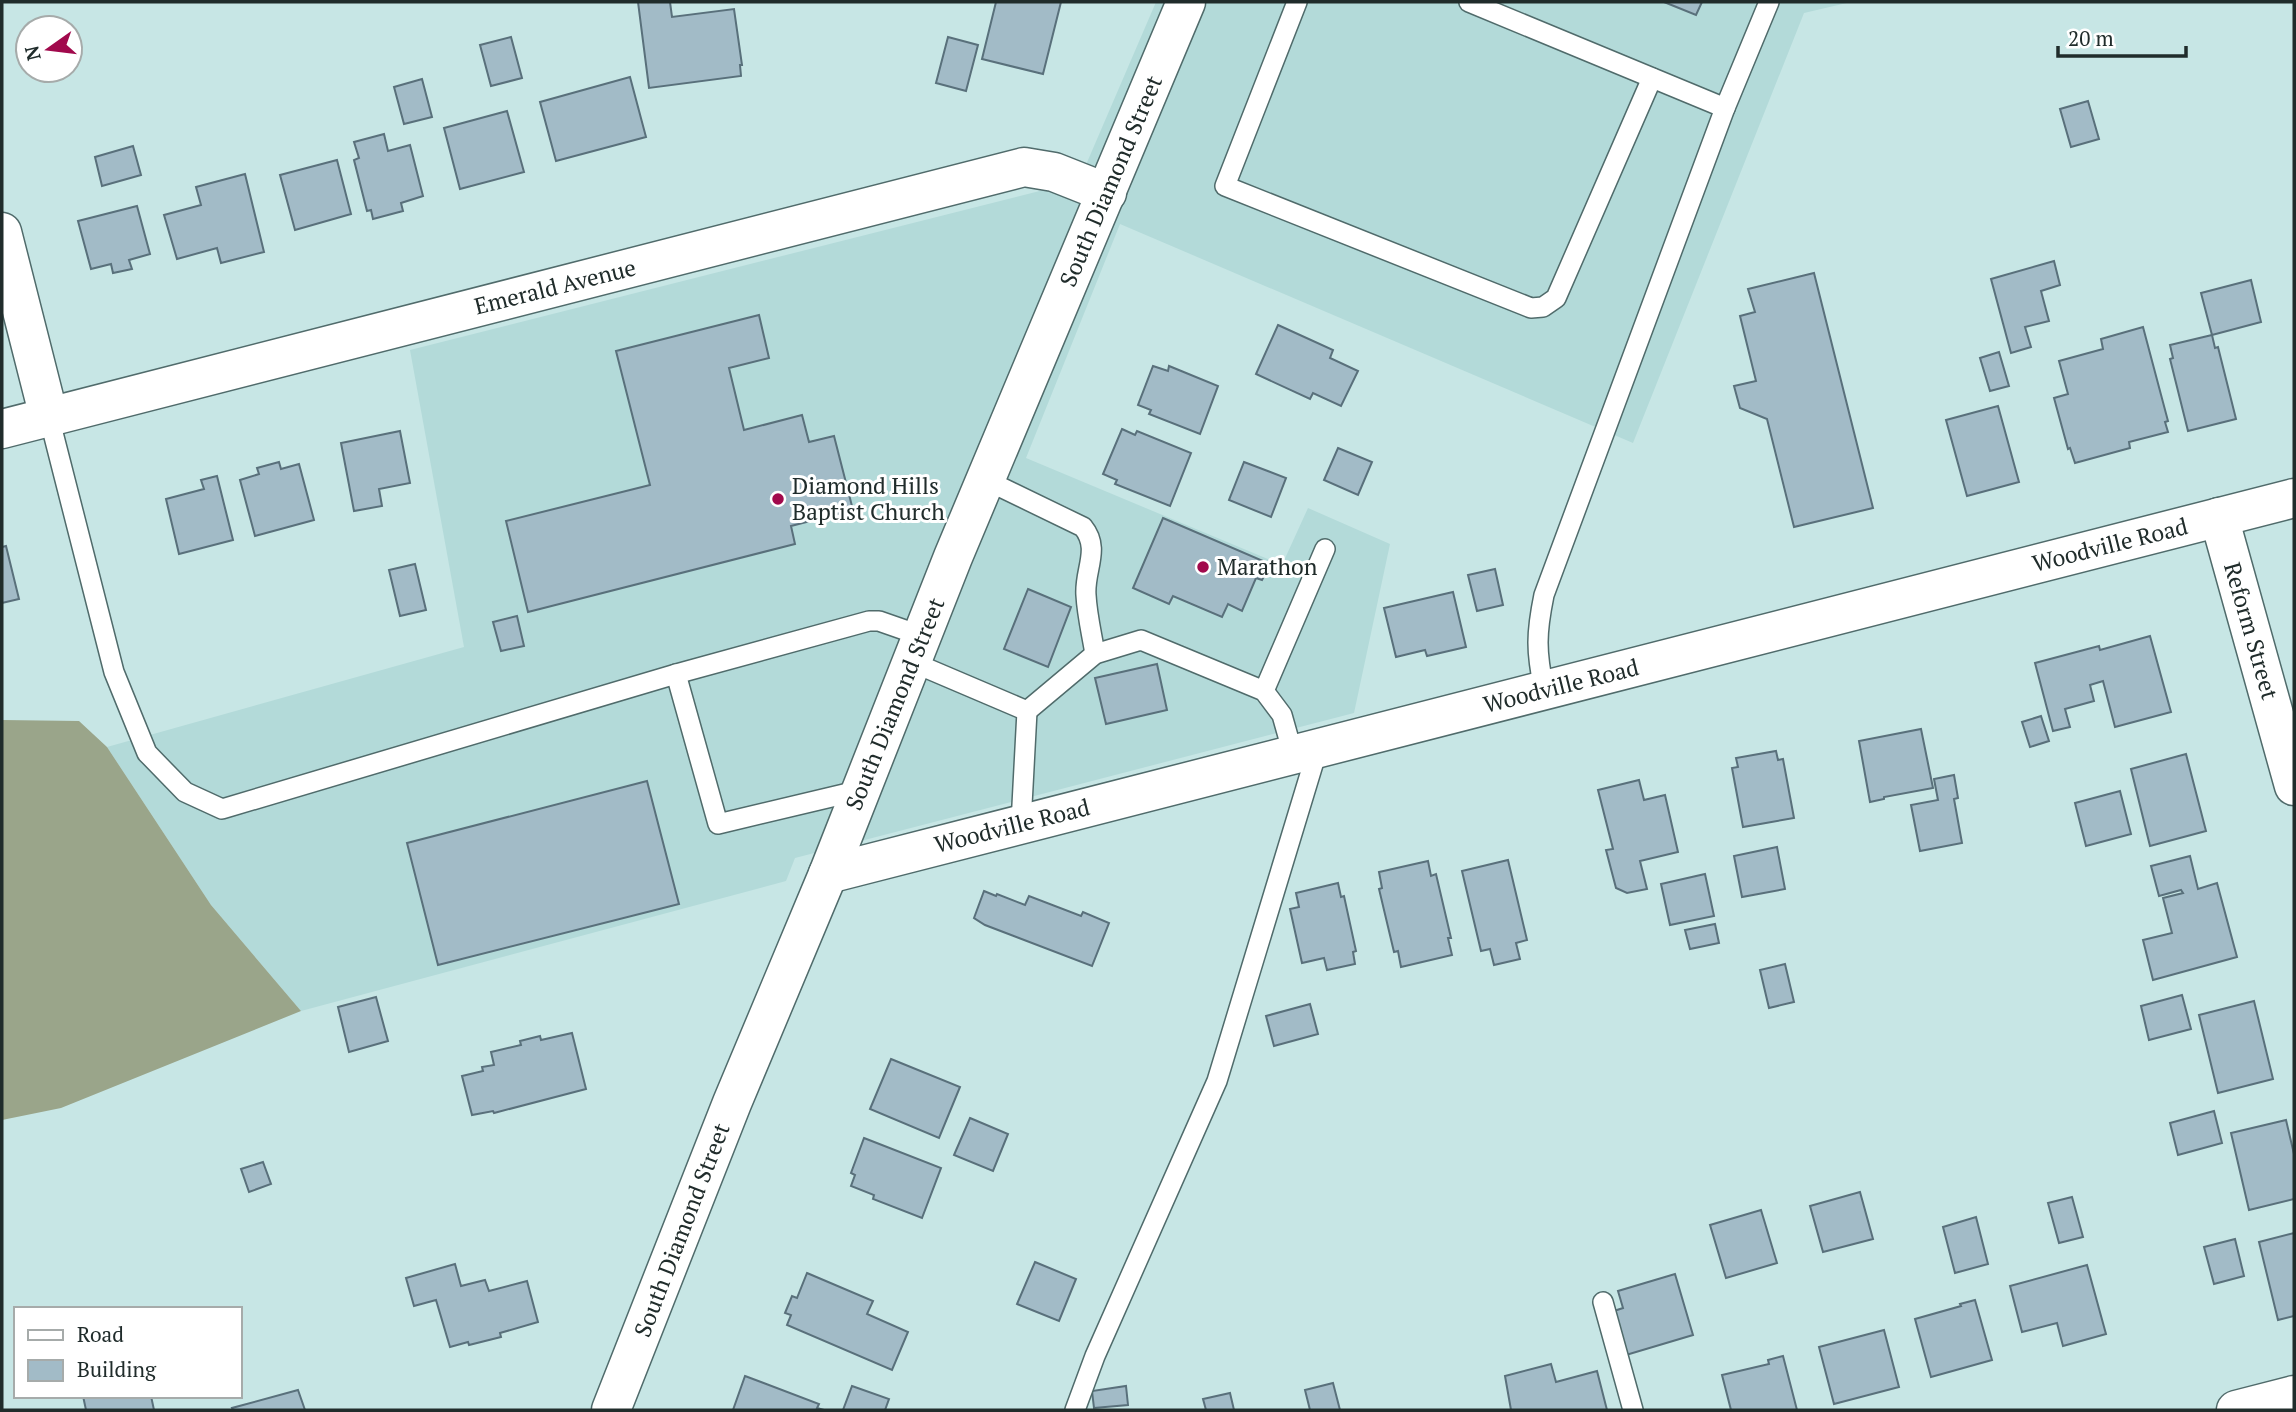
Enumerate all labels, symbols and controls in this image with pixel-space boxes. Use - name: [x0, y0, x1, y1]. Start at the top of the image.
- north arrow: [14, 14, 84, 84]
- scale bar: [2058, 14, 2186, 58]
- text: 20 m: [2068, 24, 2114, 52]
- text: N: [18, 43, 46, 63]
- street label: South Diamond Street: [1052, 70, 1169, 291]
- street label: Emerald Avenue: [471, 251, 639, 322]
- place label: Diamond Hills Baptist Church: [792, 470, 945, 527]
- marker: Diamond Hills Baptist Church: [770, 491, 786, 507]
- street label: Woodville Road: [2029, 510, 2191, 579]
- place label: Marathon: [1217, 551, 1318, 582]
- marker: Marathon: [1195, 559, 1211, 575]
- street label: Reform Street: [2217, 559, 2286, 704]
- street label: South Diamond Street: [838, 593, 952, 815]
- street label: Woodville Road: [1480, 651, 1642, 720]
- street label: Woodville Road: [931, 791, 1093, 860]
- street label: South Diamond Street: [626, 1118, 737, 1341]
- legend: [14, 1307, 242, 1398]
- text: Road: [77, 1320, 124, 1348]
- text: Building: [77, 1355, 157, 1383]

